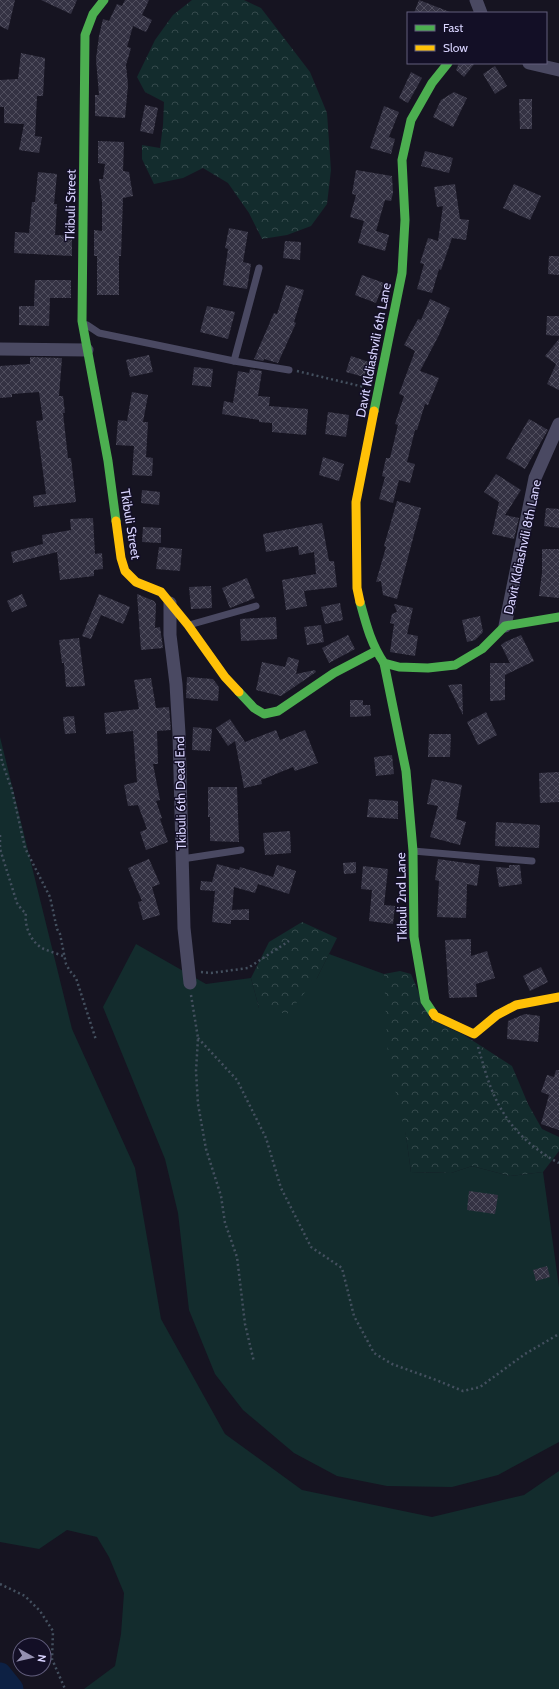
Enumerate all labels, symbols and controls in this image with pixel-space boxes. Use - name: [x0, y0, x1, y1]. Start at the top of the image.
- legend: [407, 12, 547, 64]
- text: Fast: [443, 20, 463, 35]
- text: Slow: [443, 40, 468, 55]
- street label: Tkibuli Street: [61, 168, 79, 241]
- street label: Davit Kldiashvili 6th Lane: [352, 281, 394, 419]
- street label: Davit Kldiashvili 8th Lane: [500, 478, 544, 616]
- street label: Tkibuli Street: [117, 487, 145, 561]
- street label: Tkibuli 6th Dead End: [171, 736, 189, 850]
- street label: Tkibuli 2nd Lane: [392, 852, 410, 942]
- north arrow: [12, 1637, 52, 1677]
- text: N: [34, 1654, 49, 1663]

